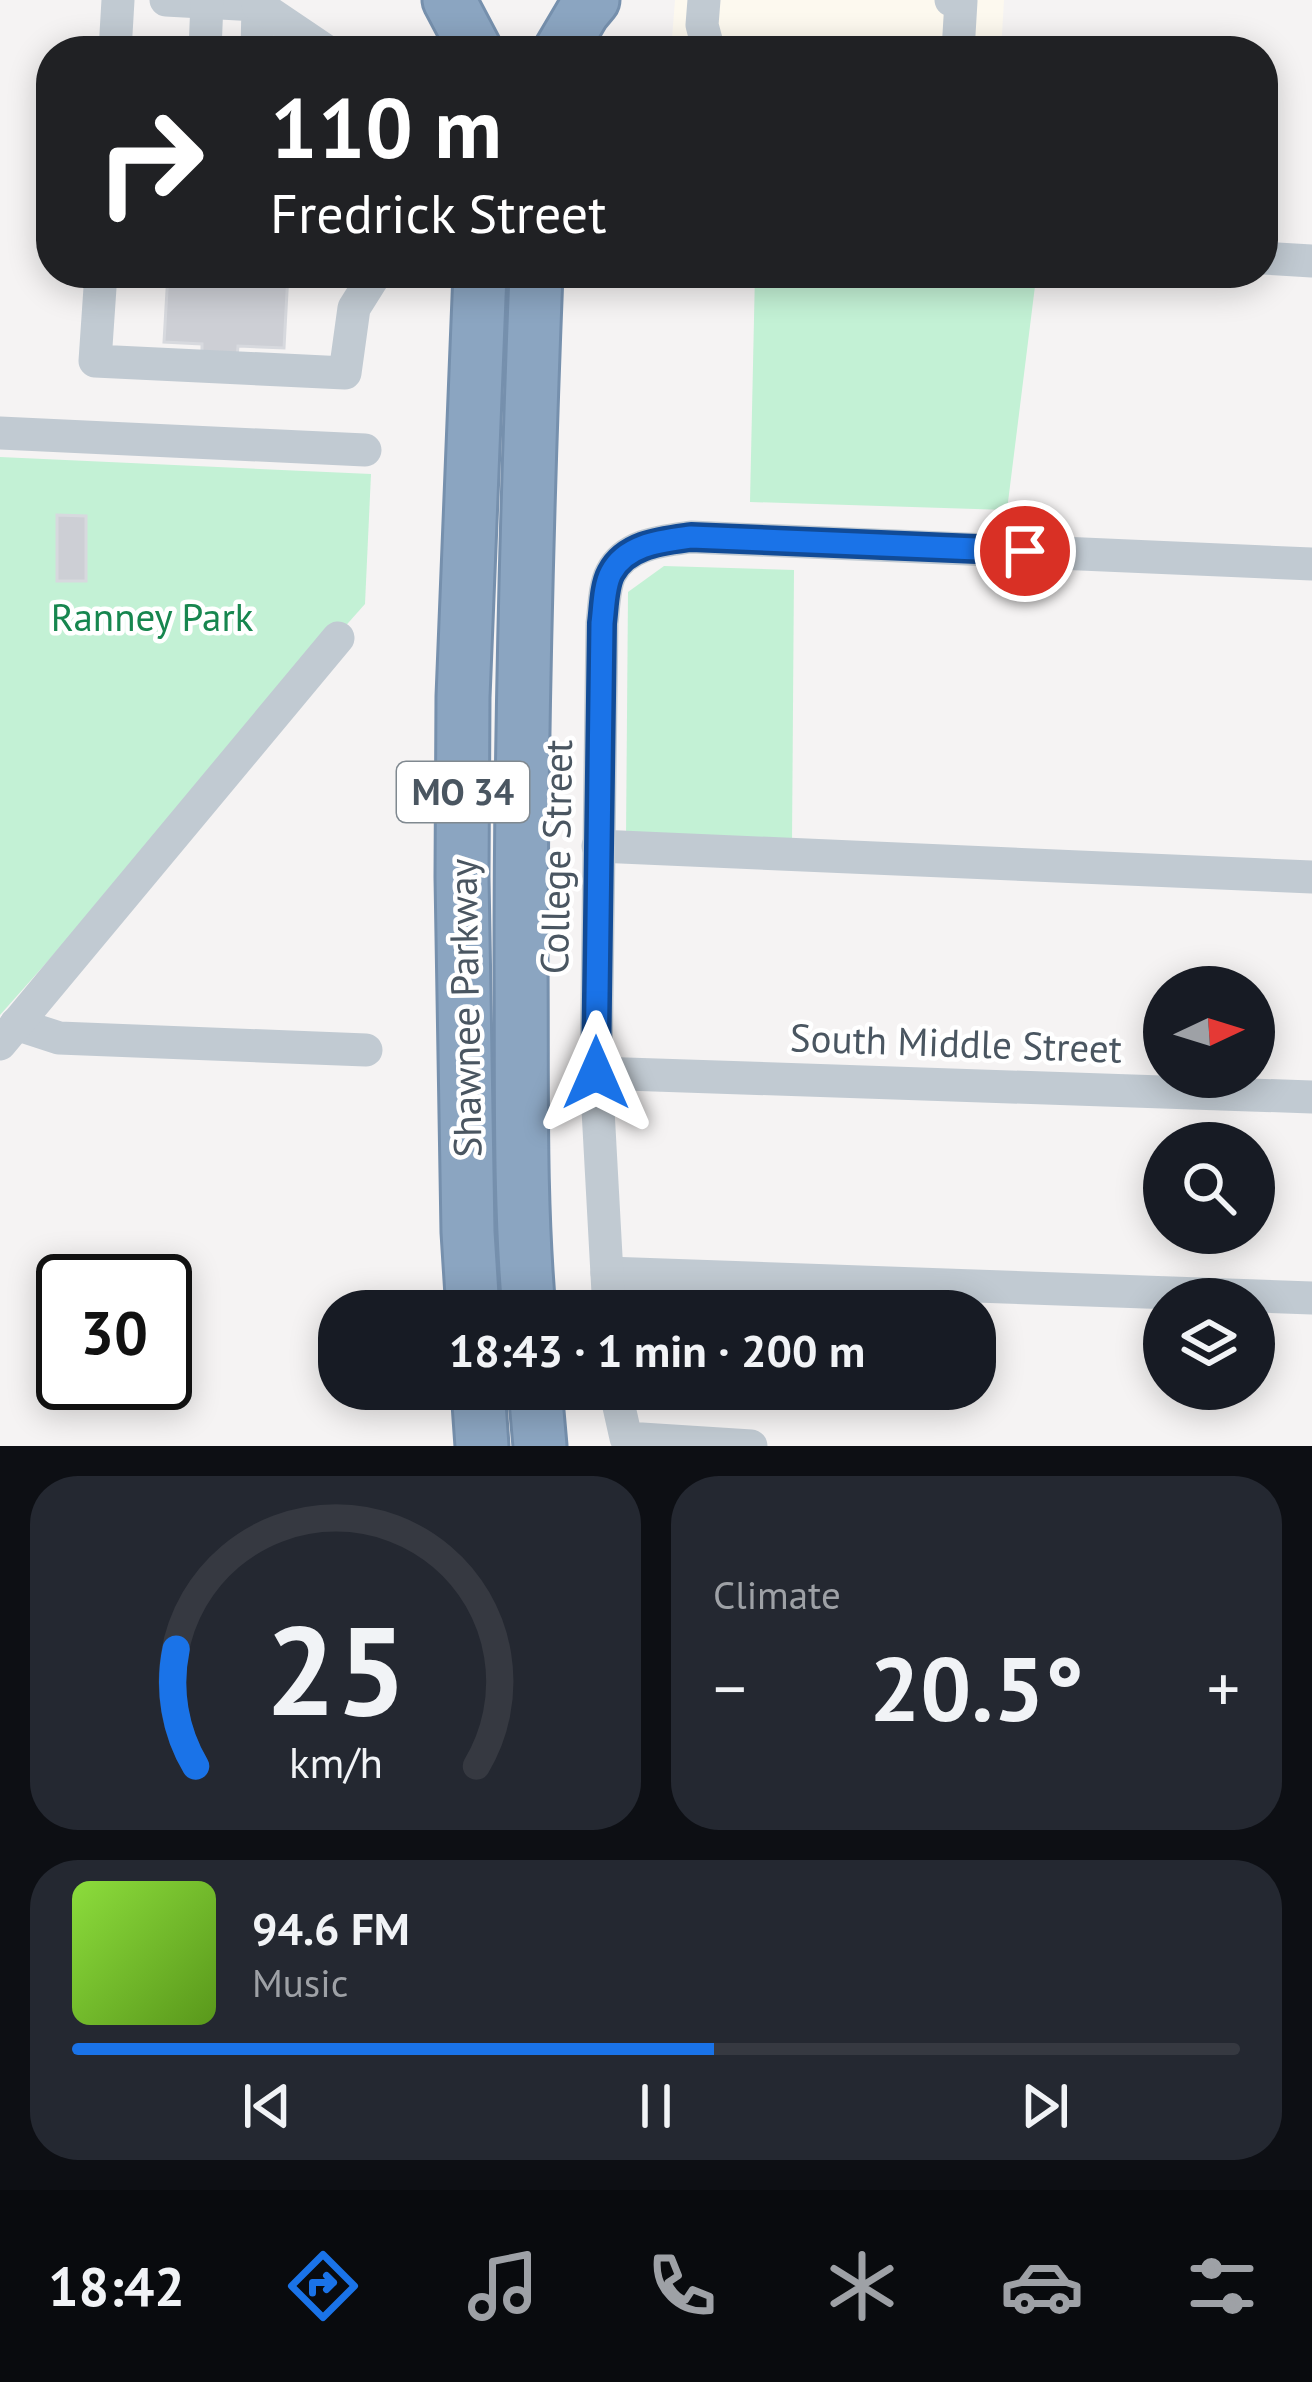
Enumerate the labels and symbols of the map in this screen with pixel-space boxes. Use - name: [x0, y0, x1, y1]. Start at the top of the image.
- pin: [974, 500, 1076, 602]
- park label: Ranney Park: [51, 591, 254, 642]
- street label: College Street: [528, 739, 583, 975]
- road number: MO 34: [397, 762, 529, 822]
- street label: Shawnee Parkway: [436, 858, 493, 1158]
- north arrow: [1143, 966, 1275, 1098]
- position arrow: [533, 1010, 659, 1136]
- street label: South Middle Street: [789, 1011, 1123, 1074]
- speed limit sign: 30: [36, 1254, 192, 1410]

